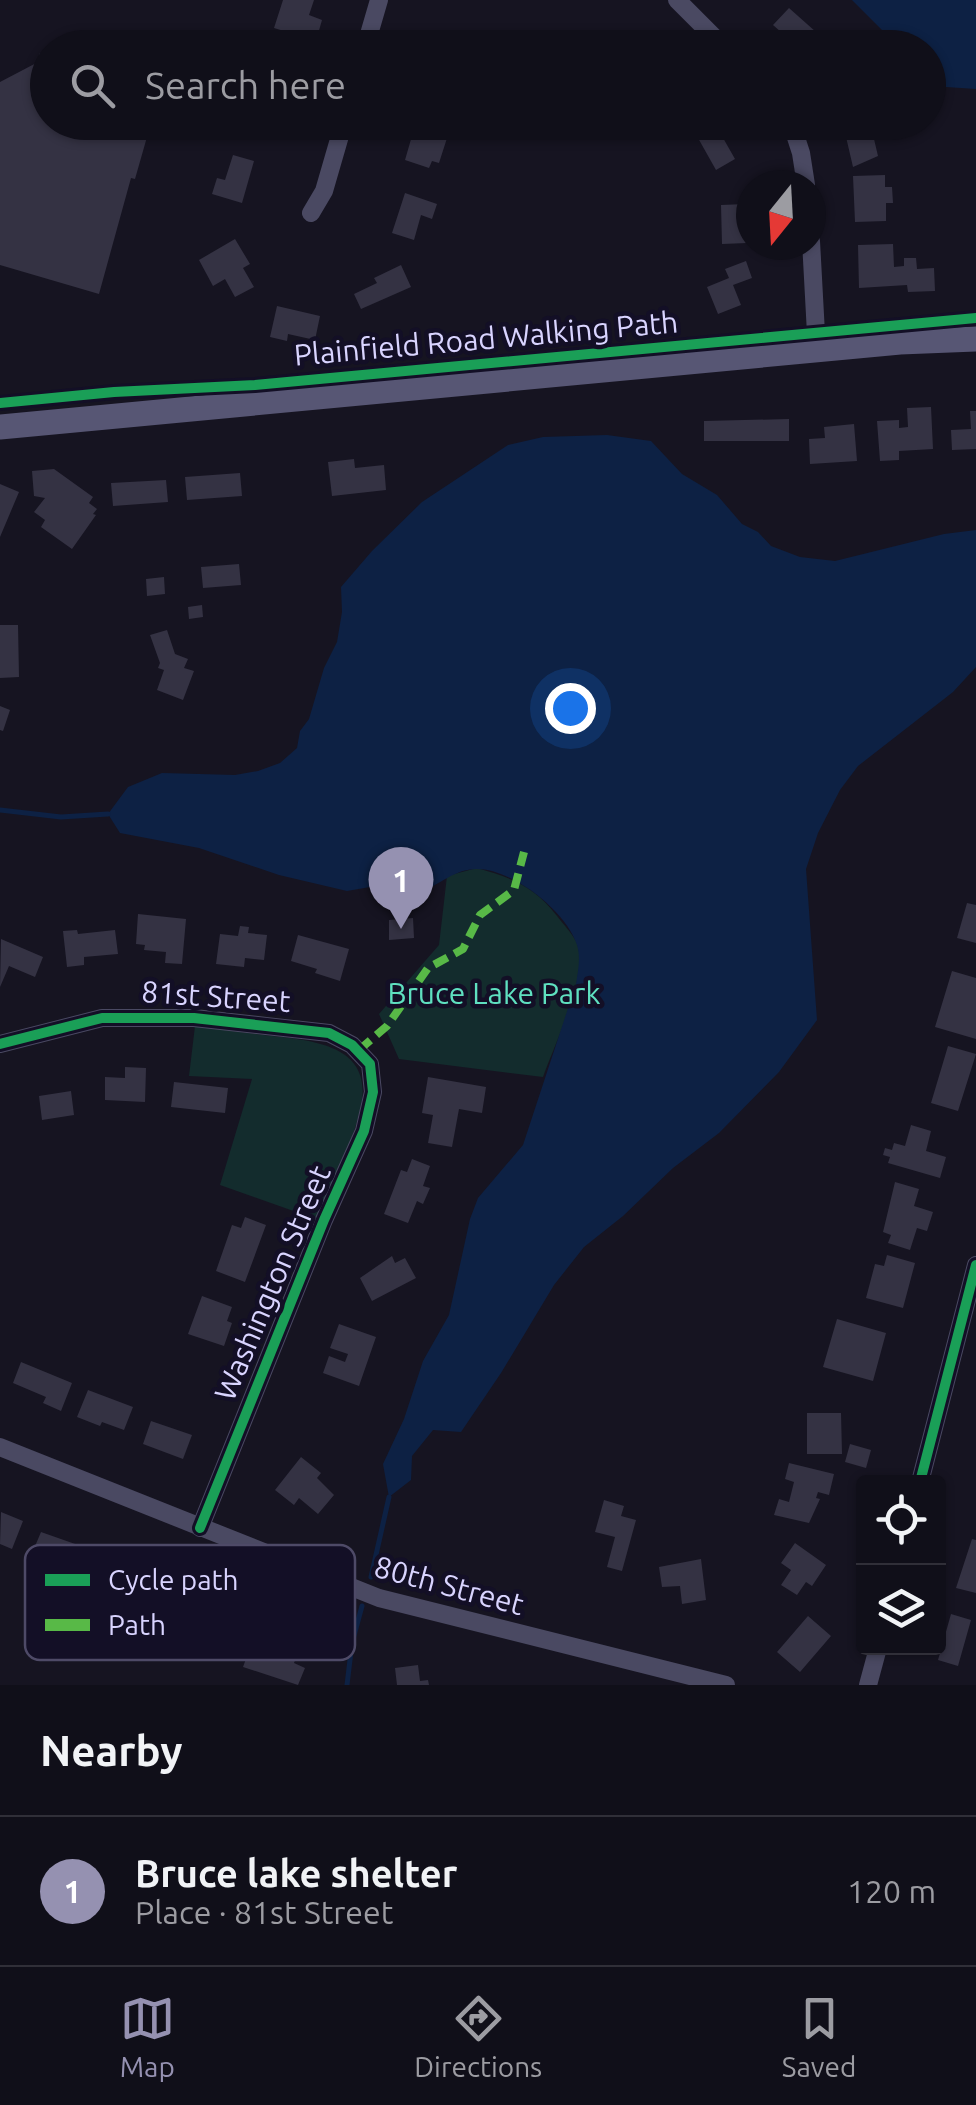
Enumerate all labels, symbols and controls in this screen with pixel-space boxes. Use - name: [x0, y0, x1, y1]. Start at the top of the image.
- search box: [30, 30, 946, 140]
- icon: search: [65, 58, 120, 113]
- text: Search here: [145, 64, 346, 106]
- north arrow: [736, 170, 826, 260]
- street label: Plainfield Road Walking Path: [292, 304, 679, 372]
- your location: [545, 683, 596, 734]
- pin: 1: [368, 846, 434, 929]
- street label: 81st Street: [140, 974, 292, 1018]
- park label: Bruce Lake Park: [387, 976, 601, 1010]
- street label: Washington Street: [207, 1160, 337, 1405]
- map controls: [856, 1475, 946, 1655]
- button: locate: [856, 1475, 946, 1565]
- legend: [25, 1545, 355, 1660]
- street label: 80th Street: [371, 1549, 528, 1621]
- text: Cycle path: [108, 1564, 239, 1595]
- button: layers: [856, 1565, 946, 1655]
- text: Path: [108, 1609, 166, 1640]
- text: Nearby: [40, 1727, 183, 1774]
- text: Bruce lake shelter: [135, 1852, 457, 1894]
- text: 1: [63, 1873, 82, 1909]
- text: 120 m: [847, 1873, 936, 1909]
- text: Place · 81st Street: [135, 1894, 393, 1930]
- tab: Map: [120, 1991, 175, 2082]
- tab: Directions: [414, 1991, 542, 2082]
- tab: Saved: [782, 1991, 856, 2082]

